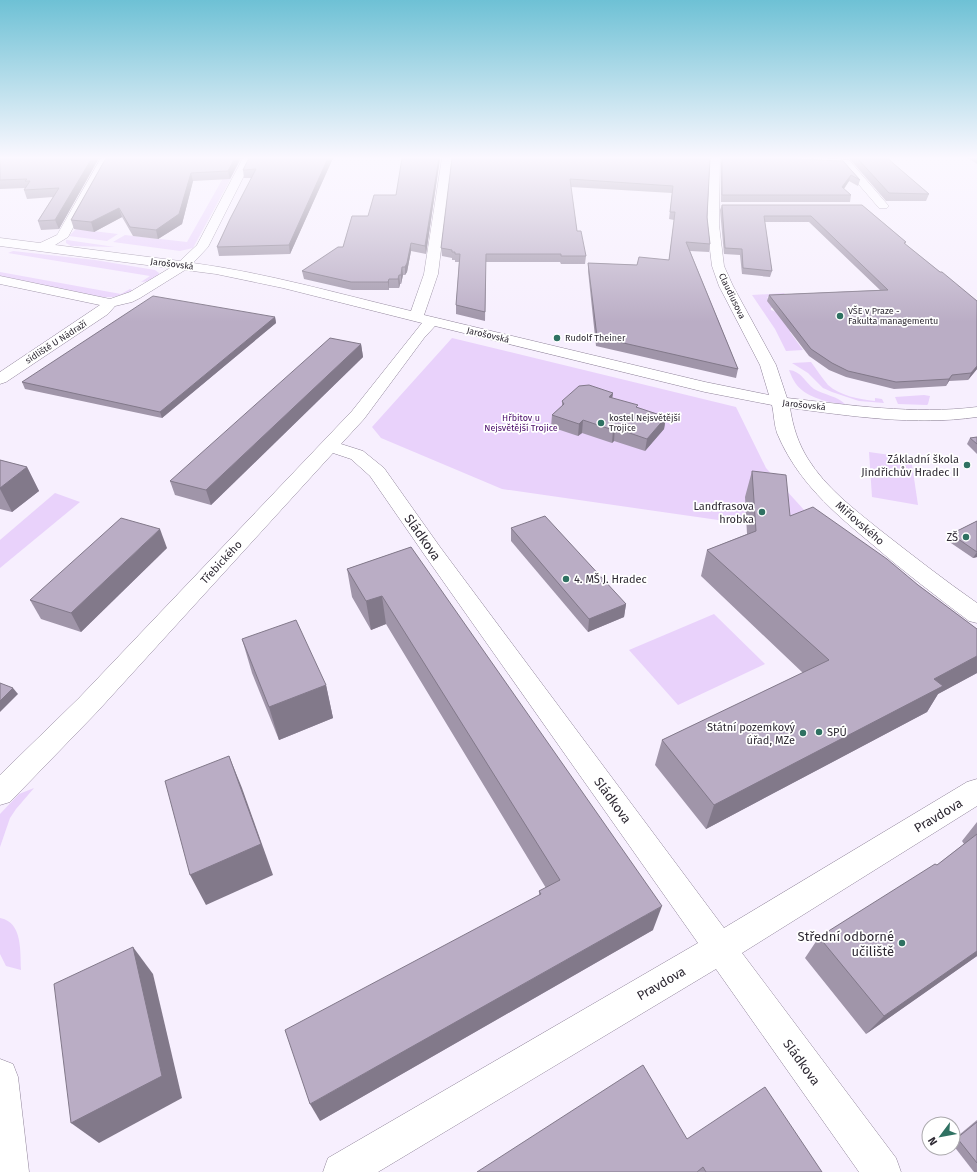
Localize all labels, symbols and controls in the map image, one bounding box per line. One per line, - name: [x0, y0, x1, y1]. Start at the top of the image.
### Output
- street label: Jarošovská: [150, 256, 194, 272]
- street label: Claudiusova: [717, 272, 747, 321]
- place label: VŠE v Praze - Fakulta managementu: [848, 305, 938, 326]
- marker: VŠE v Praze - Fakulta managementu: [835, 311, 845, 321]
- street label: sídliště U Nádraží: [23, 318, 89, 366]
- street label: Jarošovská: [466, 325, 510, 345]
- marker: Rudolf Theiner: [552, 333, 562, 343]
- place label: Rudolf Theiner: [565, 333, 626, 343]
- street label: Jarošovská: [782, 398, 826, 412]
- park label: Hřbitov u Nejsvětější Trojice: [484, 413, 558, 433]
- place label: kostel Nejsvětější Trojice: [609, 413, 681, 433]
- marker: kostel Nejsvětější Trojice: [596, 418, 606, 428]
- place label: Základní škola Jindřichův Hradec II: [861, 453, 959, 479]
- marker: Základní škola Jindřichův Hradec II: [962, 460, 972, 470]
- street label: Miřiovského: [833, 499, 887, 548]
- place label: Landfrasova hrobka: [693, 500, 754, 526]
- marker: Landfrasova hrobka: [757, 507, 767, 517]
- street label: Sládkova: [401, 511, 444, 563]
- place label: ZŠ: [946, 530, 958, 544]
- marker: ZŠ: [961, 532, 971, 542]
- street label: Třebického: [198, 538, 245, 587]
- place label: 4. MŠ J. Hradec: [574, 572, 647, 586]
- marker: 4. MŠ J. Hradec: [561, 574, 571, 584]
- place label: Státní pozemkový úřad, MZe: [707, 721, 796, 747]
- place label: SPÚ: [827, 725, 847, 739]
- marker: SPÚ: [814, 727, 824, 737]
- marker: Státní pozemkový úřad, MZe: [798, 728, 808, 738]
- street label: Sládkova: [591, 774, 634, 826]
- street label: Pravdova: [911, 795, 965, 836]
- place label: Střední odborné učiliště: [798, 929, 894, 959]
- marker: Střední odborné učiliště: [897, 938, 907, 948]
- street label: Pravdova: [634, 964, 688, 1003]
- street label: Sládkova: [780, 1036, 823, 1088]
- north arrow: [921, 1116, 961, 1156]
- text: N: [925, 1134, 940, 1148]

